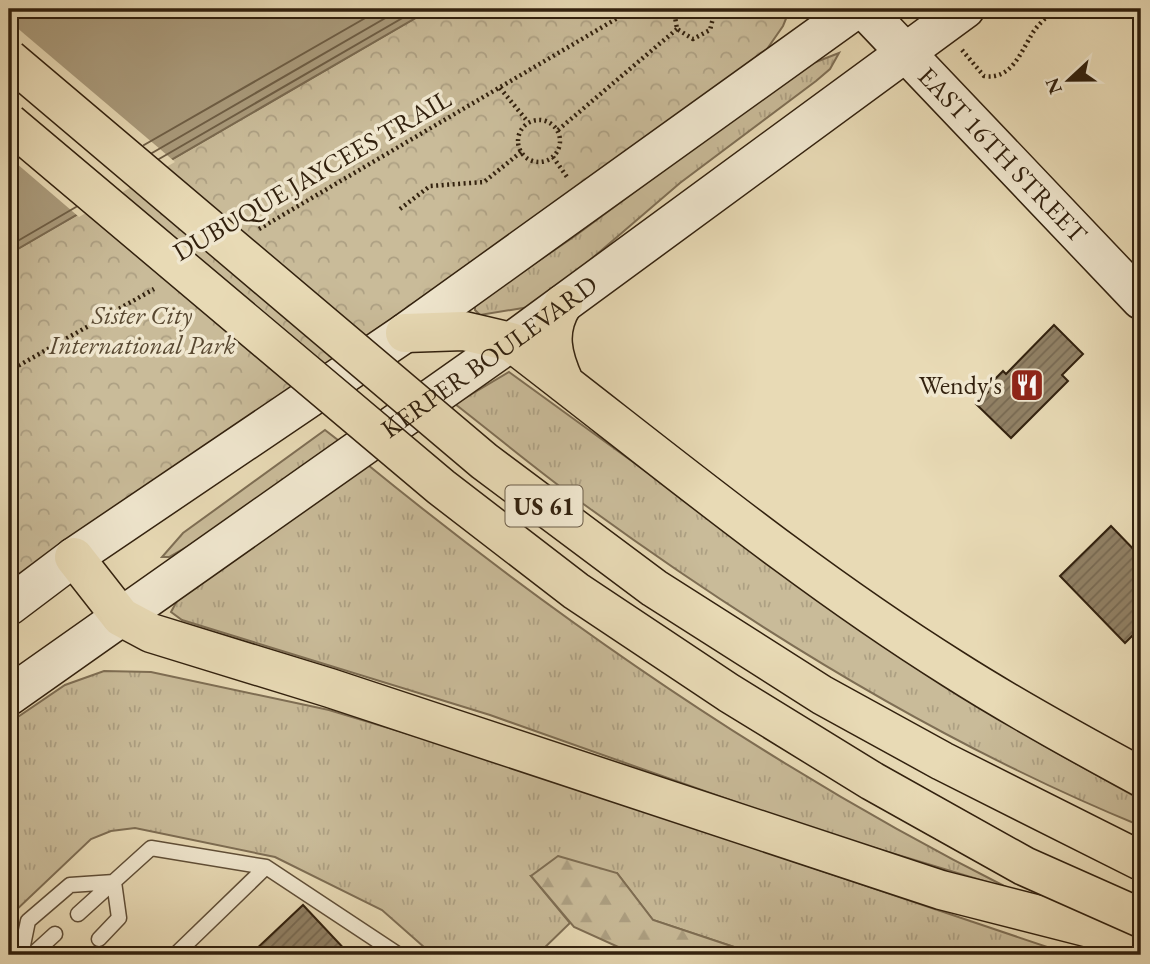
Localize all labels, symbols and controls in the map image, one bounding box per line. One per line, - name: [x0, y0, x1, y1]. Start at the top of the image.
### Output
- north arrow: [1034, 46, 1104, 116]
- street label: EAST 16TH STREET: [911, 59, 1095, 250]
- text: N: [1039, 74, 1068, 98]
- street label: DUBUQUE JAYCEES TRAIL: [167, 81, 457, 269]
- street label: KERPER BOULEVARD: [374, 267, 604, 445]
- park label: Sister City International Park: [48, 298, 235, 362]
- restaurant icon: Wendy's: [1008, 366, 1046, 404]
- place label: Wendy's: [919, 368, 1002, 402]
- road number: US 61: [505, 486, 582, 526]

